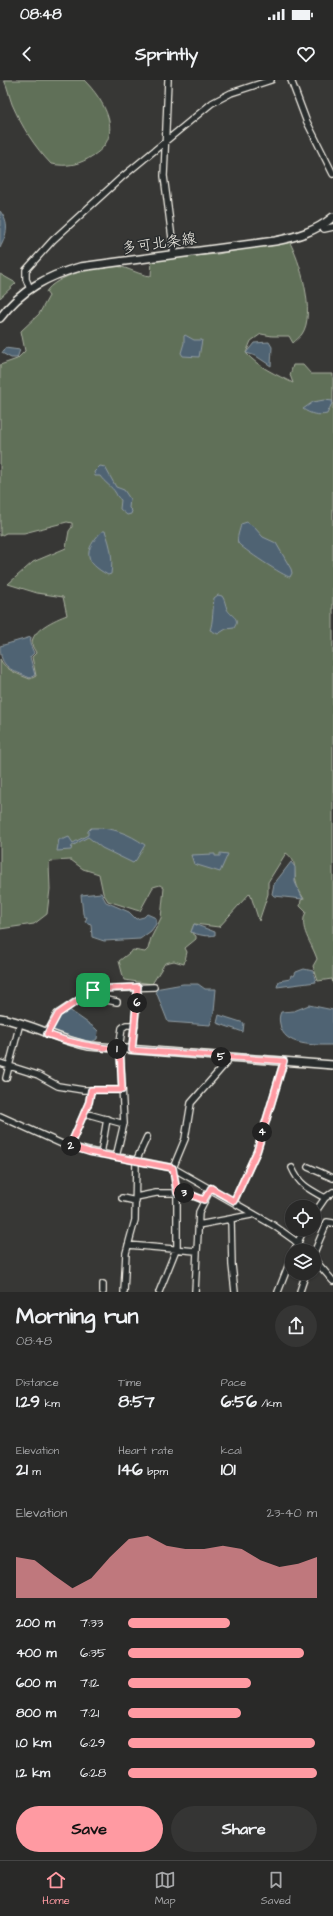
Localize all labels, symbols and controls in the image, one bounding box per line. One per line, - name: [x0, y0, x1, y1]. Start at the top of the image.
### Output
- text: 08:48: [20, 4, 62, 25]
- text: Sprintly: [135, 42, 198, 67]
- icon: back: [16, 43, 38, 65]
- icon: heart: [295, 43, 317, 65]
- street label: 多可北条線: [120, 228, 198, 259]
- pin: [76, 973, 110, 1007]
- icon: arrive: [82, 979, 104, 1001]
- pin: 6: [127, 993, 147, 1013]
- text: 6: [134, 995, 140, 1010]
- pin: 1: [107, 1039, 127, 1059]
- text: 1: [116, 1041, 118, 1056]
- pin: 5: [211, 1047, 231, 1067]
- text: 5: [217, 1049, 225, 1064]
- pin: 4: [252, 1122, 272, 1142]
- text: 4: [258, 1124, 266, 1139]
- pin: 2: [61, 1136, 81, 1156]
- text: 2: [68, 1138, 74, 1153]
- pin: 3: [174, 1183, 194, 1203]
- text: 3: [181, 1185, 187, 1200]
- map controls: [285, 1200, 321, 1280]
- button: locate: [285, 1200, 321, 1236]
- button: layers: [285, 1244, 321, 1280]
- text: Morning run: [16, 1301, 139, 1332]
- button: share: [275, 1305, 317, 1347]
- text: 08:48: [16, 1332, 52, 1350]
- text: Distance: [16, 1375, 59, 1390]
- text: Time: [118, 1375, 141, 1390]
- text: Pace: [221, 1375, 246, 1390]
- text: 1.29: [16, 1390, 40, 1414]
- text: 8:57: [118, 1390, 155, 1414]
- text: 6:56: [221, 1390, 257, 1414]
- text: km: [40, 1396, 60, 1411]
- text: /km: [257, 1396, 282, 1411]
- text: Elevation: [16, 1443, 59, 1458]
- text: Heart rate: [118, 1443, 174, 1458]
- text: kcal: [221, 1443, 242, 1458]
- text: 21: [16, 1458, 28, 1482]
- text: 146: [118, 1458, 143, 1482]
- text: 101: [221, 1458, 236, 1482]
- text: m: [28, 1464, 41, 1479]
- text: bpm: [143, 1464, 168, 1479]
- text: Elevation: [16, 1504, 67, 1522]
- text: 23–40 m: [267, 1504, 317, 1522]
- text: 200 m: [16, 1614, 55, 1632]
- text: 7:33: [80, 1614, 103, 1632]
- text: 400 m: [16, 1644, 57, 1662]
- text: 6:35: [80, 1644, 106, 1662]
- text: 600 m: [16, 1674, 56, 1692]
- text: 7:12: [80, 1674, 99, 1692]
- text: 800 m: [16, 1704, 56, 1722]
- text: 7:21: [80, 1704, 99, 1722]
- text: 1.0 km: [16, 1734, 51, 1752]
- text: 6:29: [80, 1734, 105, 1752]
- text: 1.2 km: [16, 1764, 50, 1782]
- text: 6:28: [80, 1764, 106, 1782]
- button: Save: [16, 1806, 163, 1852]
- button: Share: [171, 1806, 317, 1852]
- tab: Home: [42, 1869, 70, 1908]
- tab: Map: [154, 1869, 176, 1908]
- tab: Saved: [261, 1869, 291, 1908]

